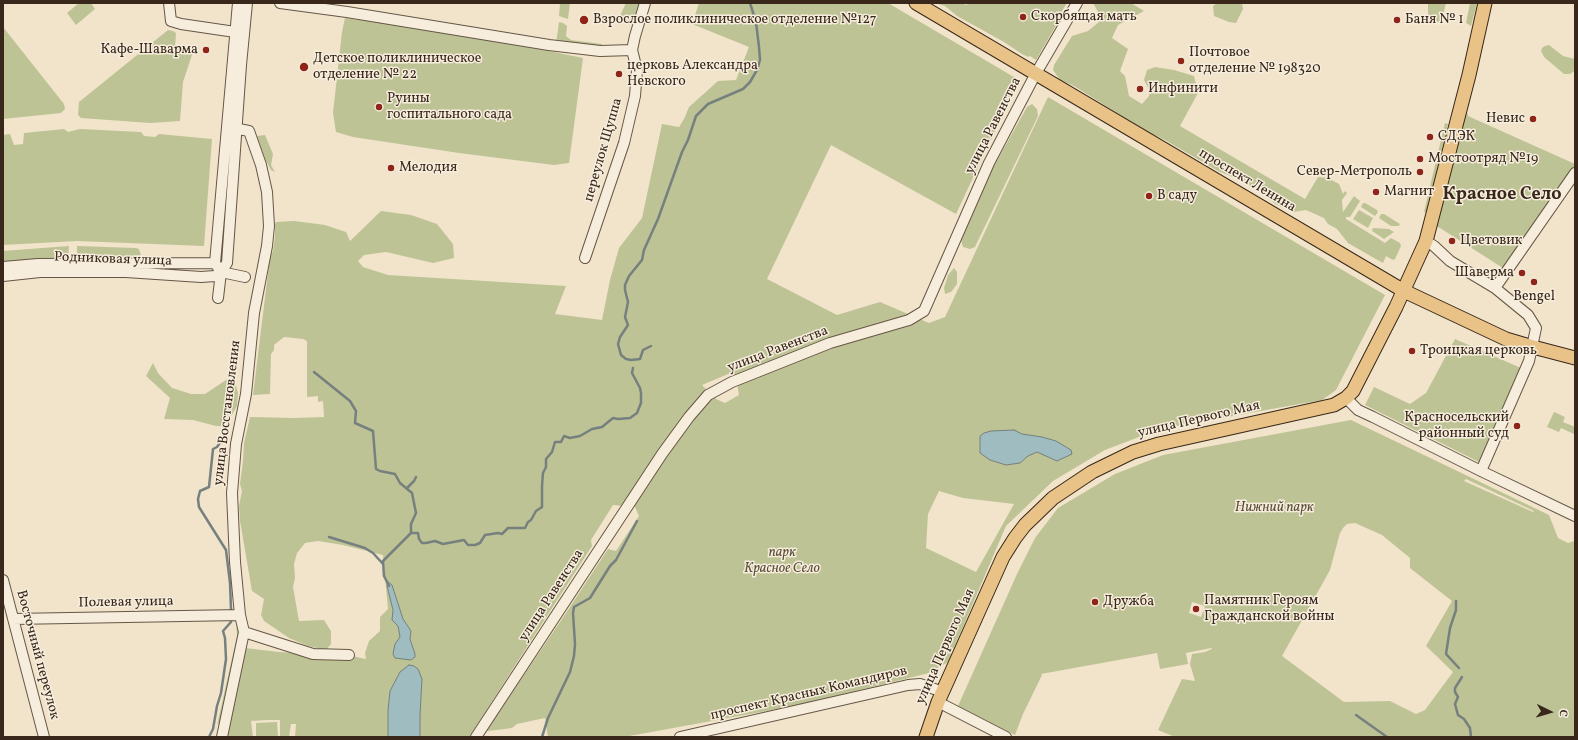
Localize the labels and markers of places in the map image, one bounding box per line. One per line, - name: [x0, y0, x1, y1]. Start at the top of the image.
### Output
- place label: Скорбящая мать: [1031, 9, 1137, 25]
- place label: Взрослое поликлиническое отделение №127: [593, 12, 876, 28]
- marker: Скорбящая мать: [1018, 12, 1028, 22]
- place label: Баня № 1: [1405, 12, 1464, 28]
- marker: Взрослое поликлиническое отделение №127: [578, 14, 590, 26]
- marker: Баня № 1: [1392, 15, 1402, 25]
- place label: Кафе-Шаварма: [101, 42, 198, 58]
- marker: Кафе-Шаварма: [201, 45, 211, 55]
- place label: Почтовое отделение № 198320: [1189, 45, 1321, 78]
- place label: Детское поликлиническое отделение № 22: [313, 51, 481, 84]
- marker: Почтовое отделение № 198320: [1176, 56, 1186, 66]
- place label: церковь Александра Невского: [627, 58, 758, 90]
- marker: Детское поликлиническое отделение № 22: [298, 61, 310, 73]
- marker: церковь Александра Невского: [614, 69, 624, 79]
- place label: Инфинити: [1148, 81, 1218, 97]
- marker: Инфинити: [1135, 84, 1145, 94]
- place label: Руины госпитального сада: [387, 91, 512, 124]
- marker: Руины госпитального сада: [374, 102, 384, 112]
- place label: Невис: [1486, 111, 1525, 127]
- marker: Невис: [1528, 114, 1538, 124]
- place label: СДЭК: [1438, 129, 1475, 145]
- marker: СДЭК: [1425, 132, 1435, 142]
- place label: Мостоотряд №19: [1428, 151, 1538, 167]
- marker: Мостоотряд №19: [1415, 154, 1425, 164]
- place label: Мелодия: [399, 160, 457, 176]
- marker: Мелодия: [386, 163, 396, 173]
- place label: Север-Метрополь: [1297, 164, 1412, 180]
- marker: Север-Метрополь: [1415, 167, 1425, 177]
- place label: Магнит: [1384, 184, 1434, 200]
- marker: Магнит: [1371, 187, 1381, 197]
- place label: В саду: [1157, 188, 1197, 204]
- marker: В саду: [1144, 191, 1154, 201]
- place label: Цветовик: [1460, 233, 1522, 249]
- marker: Цветовик: [1447, 236, 1457, 246]
- place label: Шаверма: [1455, 265, 1514, 281]
- marker: Шаверма: [1517, 268, 1527, 278]
- marker: Bengel: [1529, 277, 1539, 287]
- place label: Bengel: [1513, 289, 1555, 305]
- place label: Троицкая церковь: [1420, 343, 1537, 359]
- marker: Троицкая церковь: [1407, 346, 1417, 356]
- place label: Красносельский районный суд: [1404, 410, 1509, 442]
- marker: Красносельский районный суд: [1512, 421, 1522, 431]
- place label: Памятник Героям Гражданской войны: [1204, 593, 1334, 626]
- place label: Дружба: [1103, 594, 1154, 610]
- marker: Дружба: [1090, 597, 1100, 607]
- marker: Памятник Героям Гражданской войны: [1191, 604, 1201, 614]

